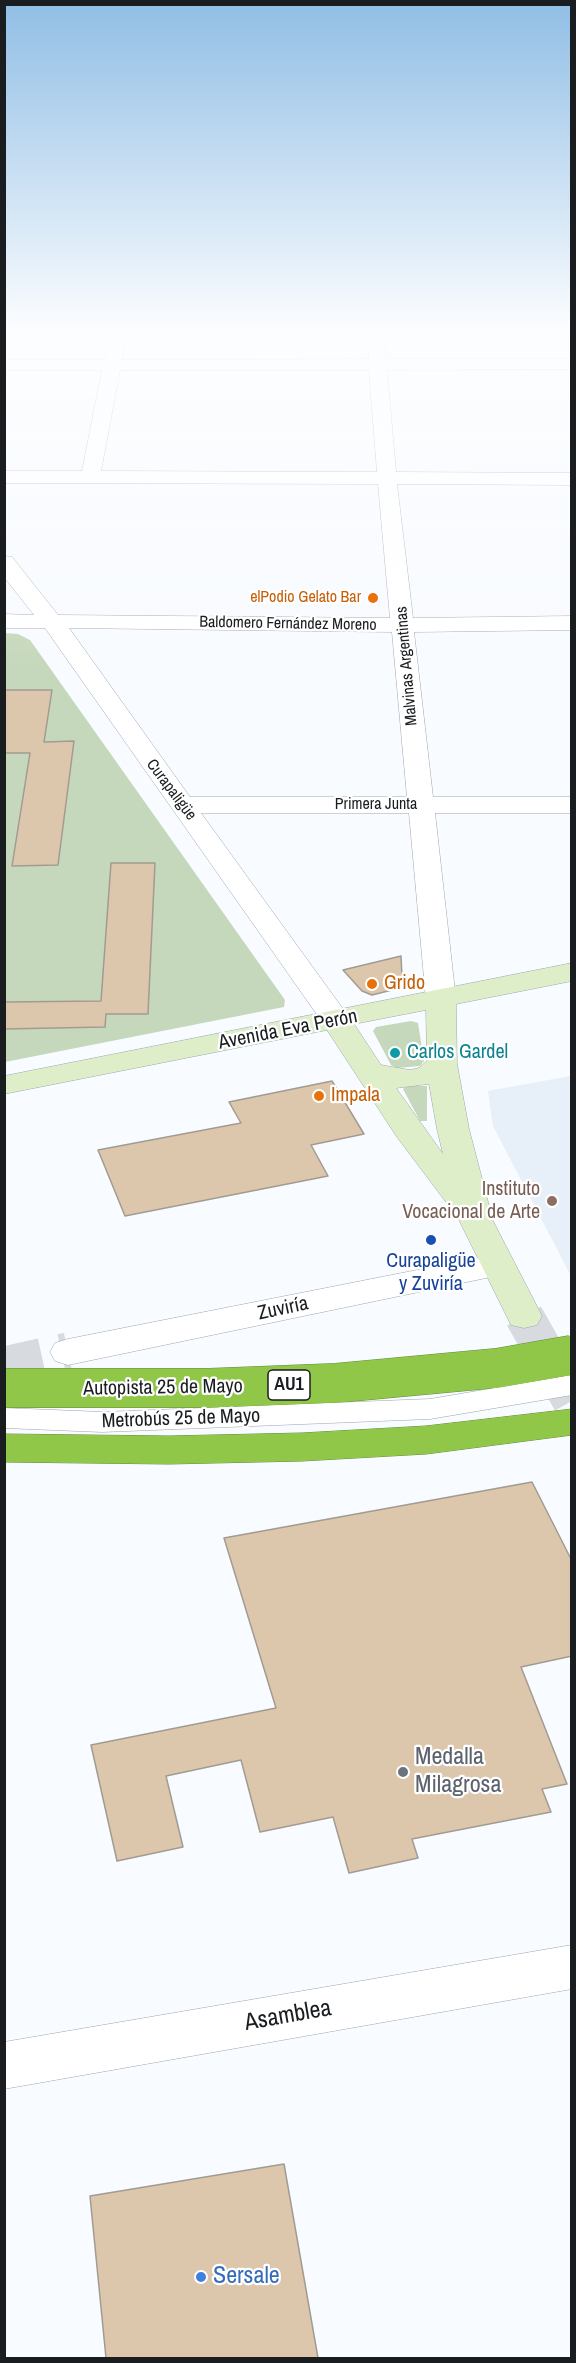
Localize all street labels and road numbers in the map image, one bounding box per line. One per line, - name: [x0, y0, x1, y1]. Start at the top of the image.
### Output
- street label: Malvinas Argentinas: [392, 606, 422, 726]
- street label: Baldomero Fernández Moreno: [199, 613, 377, 635]
- street label: Curapaligüe: [142, 756, 200, 824]
- street label: Primera Junta: [335, 795, 417, 815]
- street label: Avenida Eva Perón: [216, 1005, 360, 1055]
- street label: Zuviría: [256, 1292, 310, 1326]
- road number: AU1: [268, 1370, 310, 1400]
- street label: Autopista 25 de Mayo: [83, 1375, 243, 1401]
- street label: Metrobús 25 de Mayo: [101, 1404, 261, 1434]
- street label: Asamblea: [242, 1994, 334, 2038]

